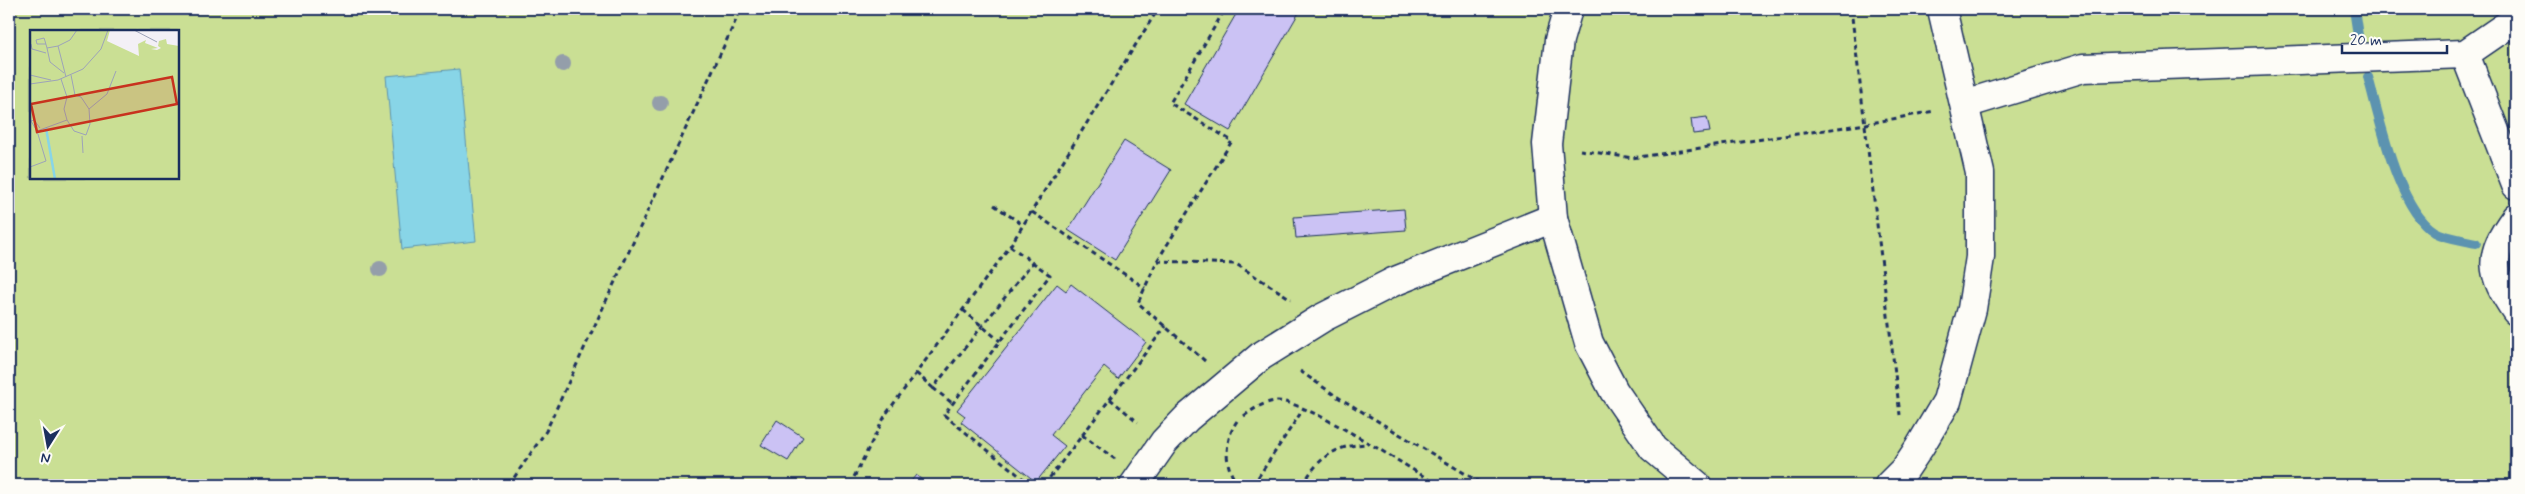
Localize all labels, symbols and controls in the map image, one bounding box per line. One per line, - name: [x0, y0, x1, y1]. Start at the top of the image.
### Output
- scale bar: [2342, 22, 2448, 54]
- inset map: [30, 30, 179, 179]
- text: 20 m: [2350, 31, 2382, 51]
- north arrow: [22, 422, 72, 472]
- text: N: [39, 448, 52, 468]

